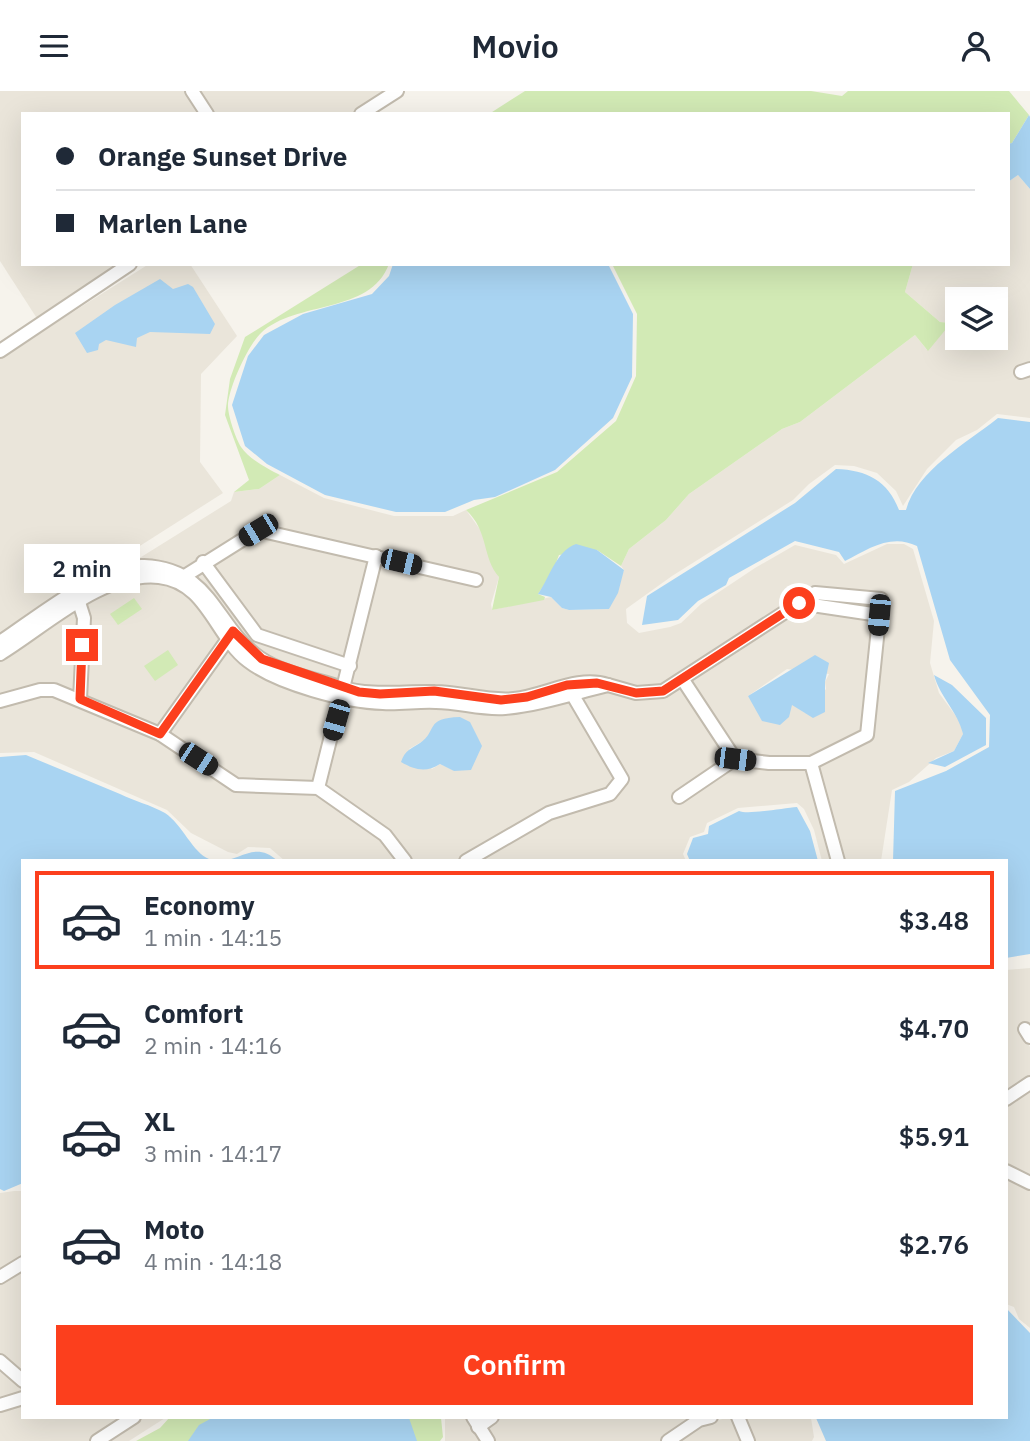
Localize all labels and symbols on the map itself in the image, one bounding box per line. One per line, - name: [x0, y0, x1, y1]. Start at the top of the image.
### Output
- car: [235, 510, 282, 550]
- callout: 2 min: [24, 543, 140, 593]
- car: [379, 547, 424, 577]
- route start: [783, 587, 815, 619]
- car: [867, 593, 892, 637]
- route end: [66, 629, 98, 661]
- car: [321, 697, 352, 743]
- car: [175, 739, 222, 779]
- car: [713, 746, 758, 772]

